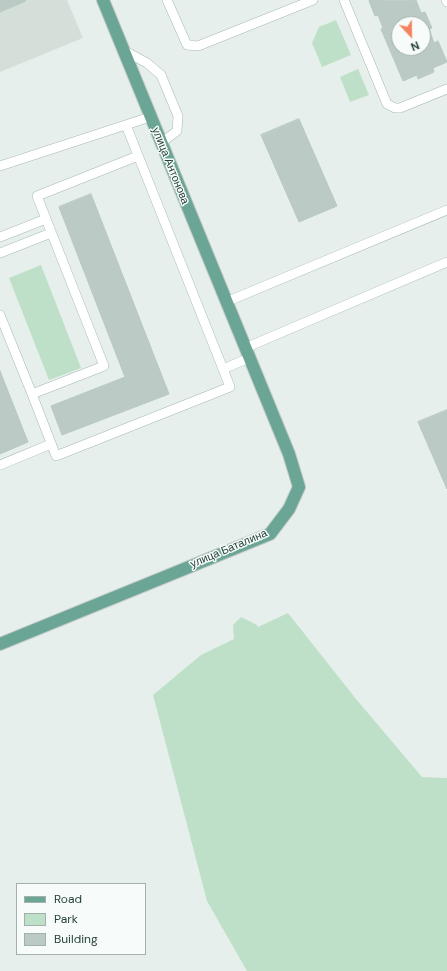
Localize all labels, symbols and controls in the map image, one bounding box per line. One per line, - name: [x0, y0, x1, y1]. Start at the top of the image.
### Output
- north arrow: [391, 16, 431, 56]
- text: N: [409, 38, 421, 54]
- street label: улица Антонова: [149, 126, 191, 206]
- street label: улица Баталина: [189, 527, 269, 571]
- legend: [16, 883, 146, 955]
- text: Road: [54, 891, 82, 907]
- text: Park: [54, 911, 78, 927]
- text: Building: [54, 931, 98, 947]

